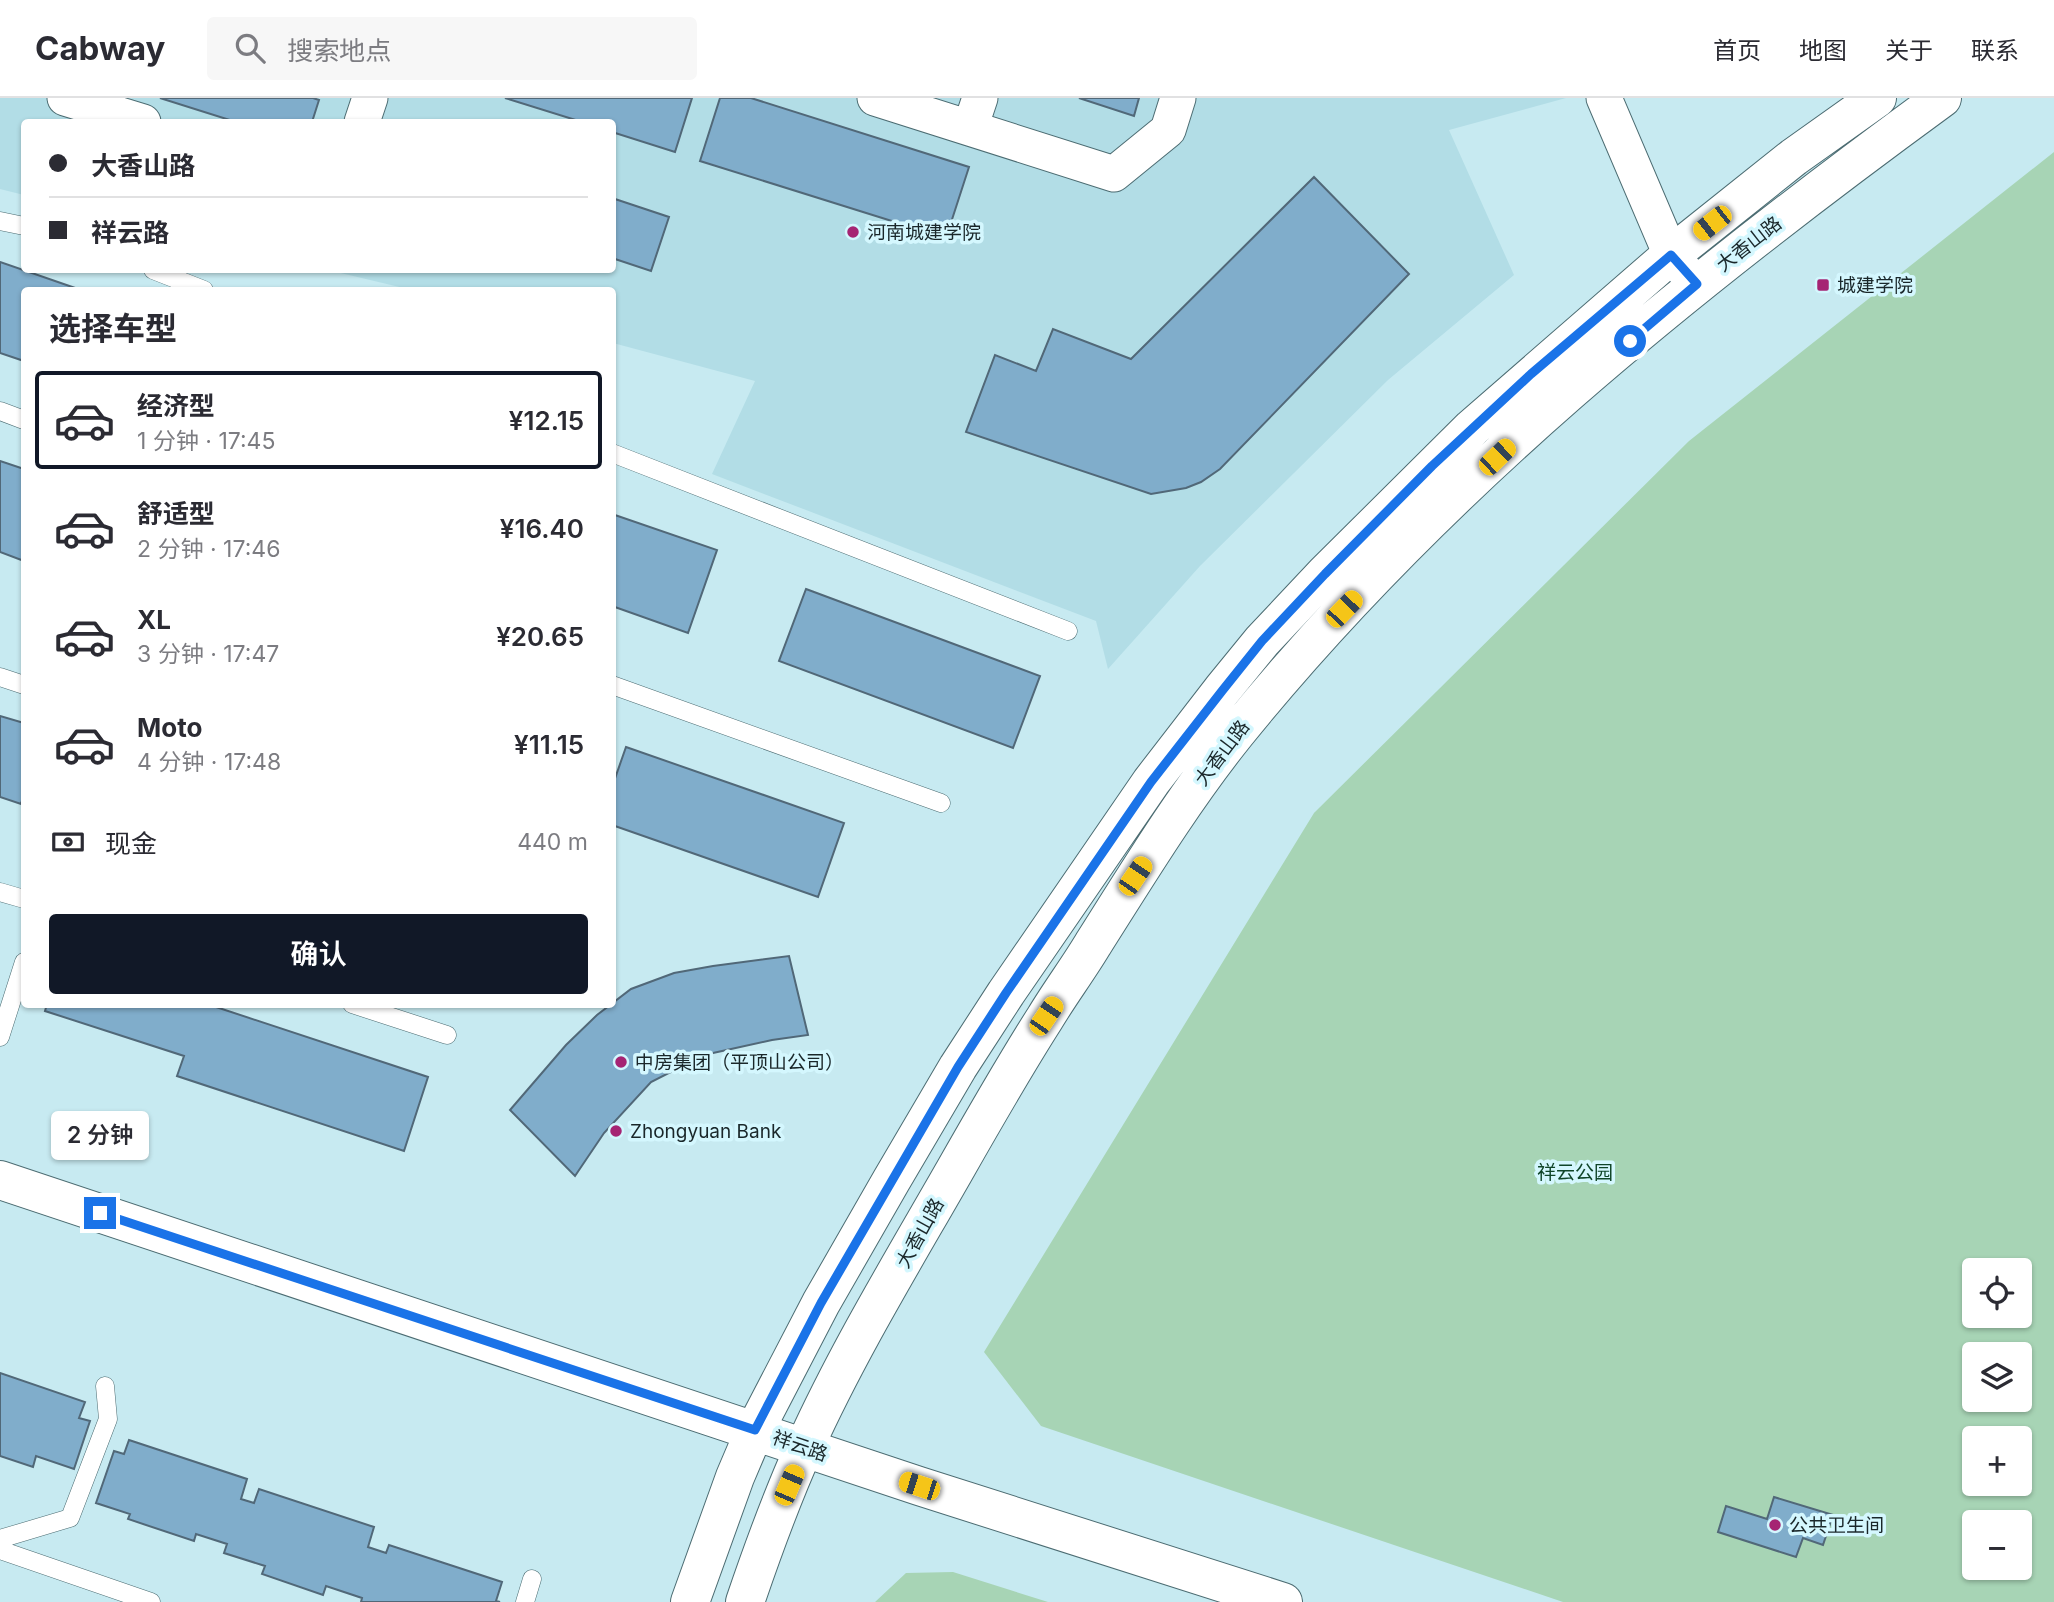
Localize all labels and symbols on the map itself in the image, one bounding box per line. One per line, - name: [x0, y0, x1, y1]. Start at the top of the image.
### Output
- car: [1689, 202, 1736, 244]
- street label: 大香山路: [1712, 212, 1786, 276]
- place label: 河南城建学院: [867, 221, 981, 244]
- marker: 河南城建学院: [845, 224, 861, 240]
- place label: 城建学院: [1837, 274, 1913, 297]
- marker: 城建学院: [1815, 277, 1831, 293]
- route start: [1614, 325, 1646, 357]
- car: [1475, 435, 1520, 479]
- car: [1322, 587, 1367, 631]
- street label: 大香山路: [1190, 716, 1254, 790]
- car: [1115, 853, 1156, 899]
- car: [1026, 993, 1067, 1039]
- place label: 中房集团（平顶山公司）: [635, 1051, 844, 1074]
- marker: 中房集团（平顶山公司）: [613, 1054, 629, 1070]
- callout: 2 分钟: [51, 1112, 149, 1160]
- place label: Zhongyuan Bank: [630, 1120, 782, 1143]
- marker: Zhongyuan Bank: [608, 1123, 624, 1139]
- park label: 祥云公园: [1537, 1161, 1613, 1184]
- street label: 大香山路: [892, 1194, 948, 1272]
- route end: [84, 1197, 116, 1229]
- street label: 祥云路: [769, 1426, 831, 1466]
- car: [772, 1462, 807, 1508]
- car: [896, 1470, 943, 1502]
- place label: 公共卫生间: [1789, 1514, 1884, 1537]
- marker: 公共卫生间: [1767, 1517, 1783, 1533]

